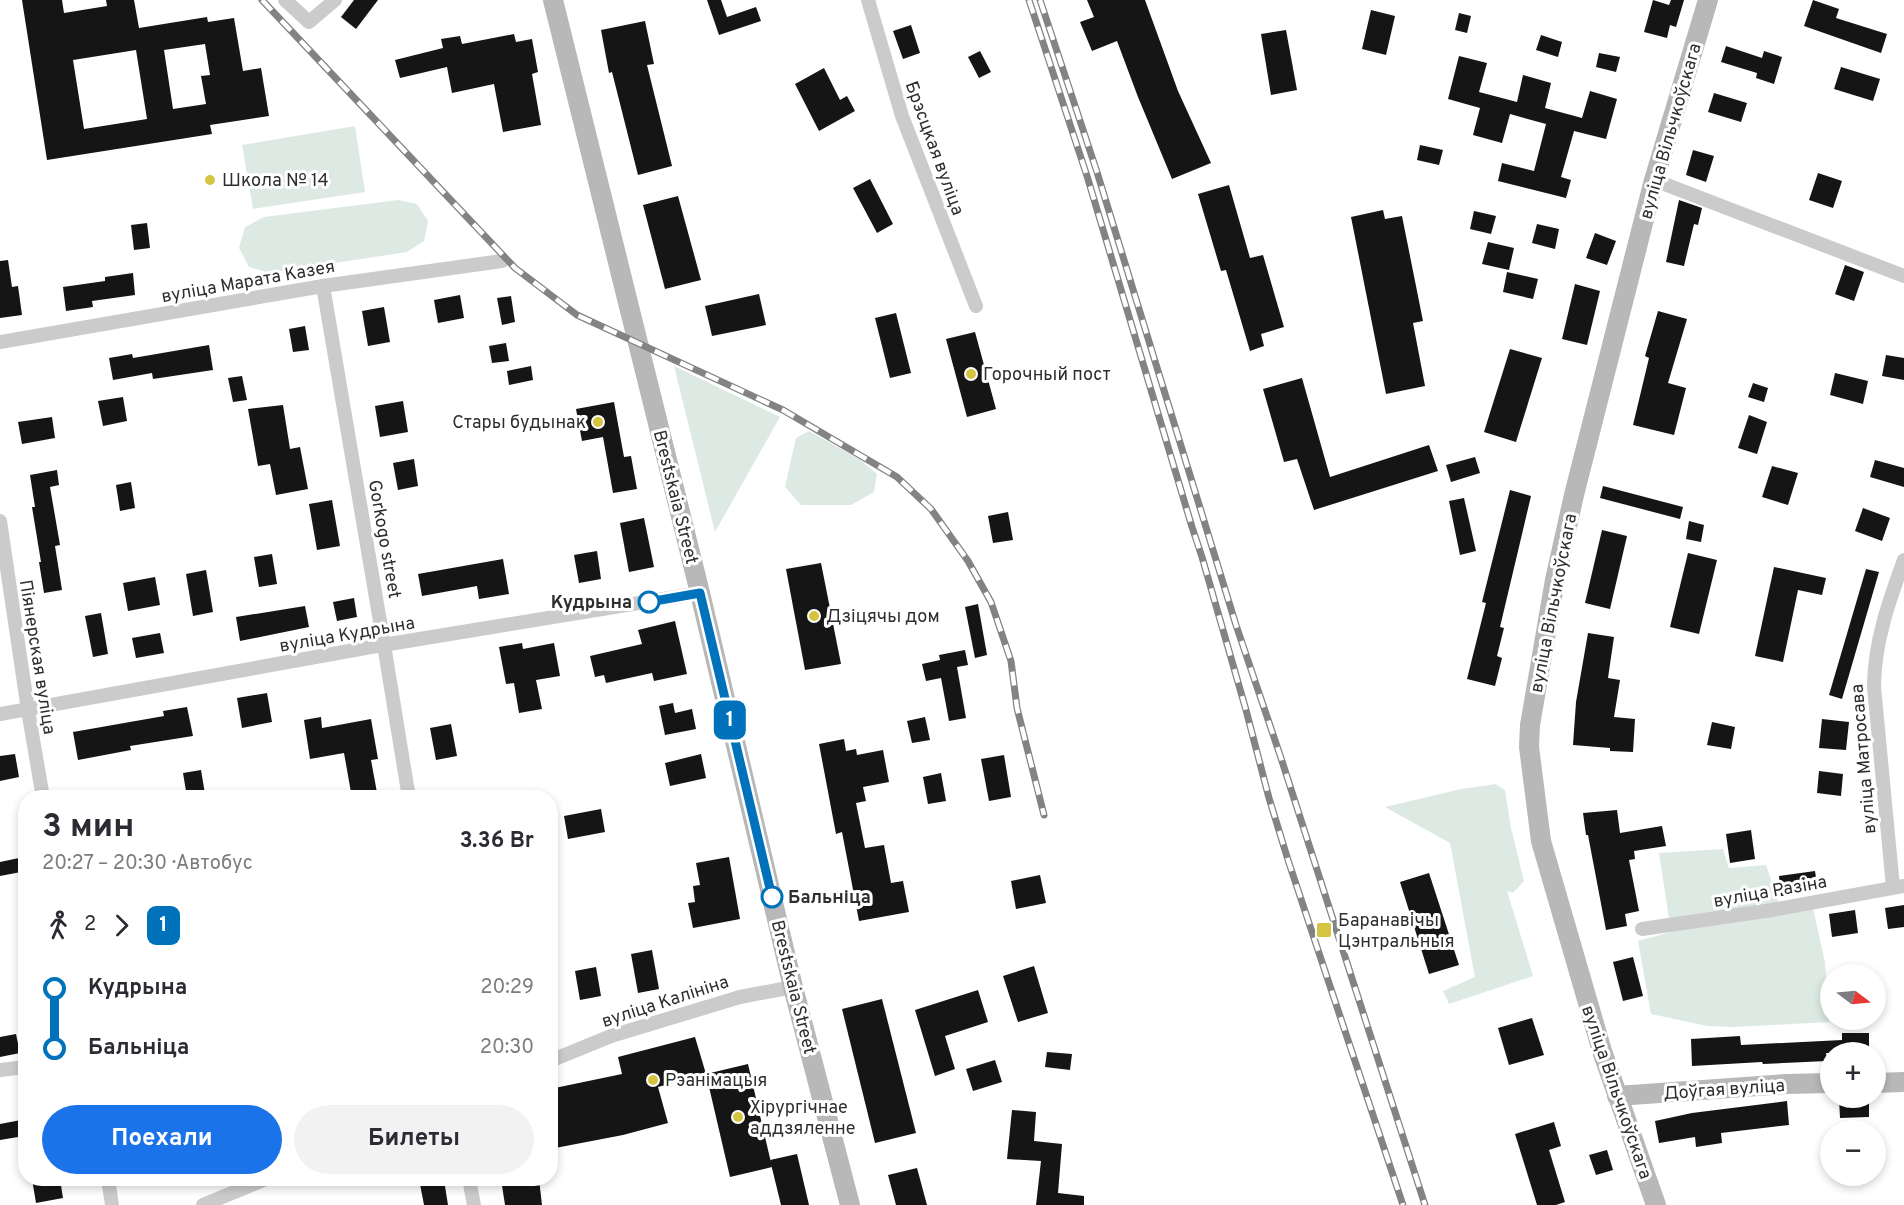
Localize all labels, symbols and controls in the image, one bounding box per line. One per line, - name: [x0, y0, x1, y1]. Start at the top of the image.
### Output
- street label: вуліца Вільчкоўскага: [1635, 41, 1708, 222]
- street label: Брэсцкая вуліца: [899, 78, 969, 219]
- place label: Школа № 14: [222, 170, 329, 193]
- marker: Школа № 14: [203, 173, 217, 187]
- street label: вуліца Марата Казея: [160, 256, 337, 309]
- place label: Горочный пост: [983, 364, 1111, 387]
- marker: Горочный пост: [964, 367, 978, 381]
- place label: Стары будынак: [452, 412, 586, 435]
- marker: Стары будынак: [591, 415, 605, 429]
- street label: Brestskaia Street: [647, 428, 702, 567]
- street label: Gorkogo street: [362, 478, 405, 600]
- street label: вуліца Вільчкоўскага: [1526, 512, 1583, 695]
- street label: Піянерская вуліца: [13, 578, 60, 736]
- marker: Кудрына: [638, 591, 660, 613]
- place label: Кудрына: [551, 592, 632, 615]
- place label: Дзіцячы дом: [826, 606, 940, 629]
- marker: Дзіцячы дом: [807, 609, 821, 623]
- street label: вуліца Кудрына: [278, 612, 417, 659]
- street label: вуліца Матросава: [1846, 683, 1883, 835]
- line badge: 1: [710, 700, 750, 740]
- text: 1: [726, 707, 734, 734]
- text: 3 мин: [42, 807, 134, 849]
- text: 3.36 Br: [459, 828, 534, 855]
- text: 20:27 – 20:30 · Автобус: [42, 851, 253, 877]
- street label: вуліца Разіна: [1712, 871, 1829, 914]
- marker: Бальніца: [761, 886, 783, 908]
- place label: Бальніца: [788, 887, 871, 910]
- icon: walk: [42, 909, 75, 942]
- icon: forward: [105, 909, 138, 942]
- place label: Баранавічы Цэнтральныя: [1338, 910, 1454, 954]
- text: 2: [84, 912, 96, 938]
- text: 1: [159, 912, 168, 939]
- street label: Brestskaia Street: [765, 918, 820, 1057]
- marker: Баранавічы Цэнтральныя: [1315, 921, 1333, 939]
- north arrow: [1820, 964, 1886, 1030]
- map controls: [1820, 964, 1886, 1186]
- street label: вуліца Калініна: [599, 971, 732, 1034]
- text: Кудрына: [88, 975, 187, 1002]
- text: 20:29: [480, 975, 534, 1001]
- street label: вуліца Вільчкоўскага: [1575, 1003, 1656, 1182]
- text: Бальніца: [88, 1035, 189, 1062]
- text: 20:30: [480, 1035, 534, 1061]
- button: +: [1820, 1042, 1886, 1108]
- place label: Рэанімацыя: [665, 1070, 767, 1093]
- marker: Рэанімацыя: [646, 1073, 660, 1087]
- street label: Доўгая вуліца: [1663, 1075, 1786, 1106]
- place label: Хірургічнае аддзяленне: [750, 1097, 855, 1141]
- button: Поехали: [42, 1105, 282, 1174]
- button: Билеты: [294, 1105, 534, 1174]
- marker: Хірургічнае аддзяленне: [731, 1110, 745, 1124]
- button: −: [1820, 1120, 1886, 1186]

